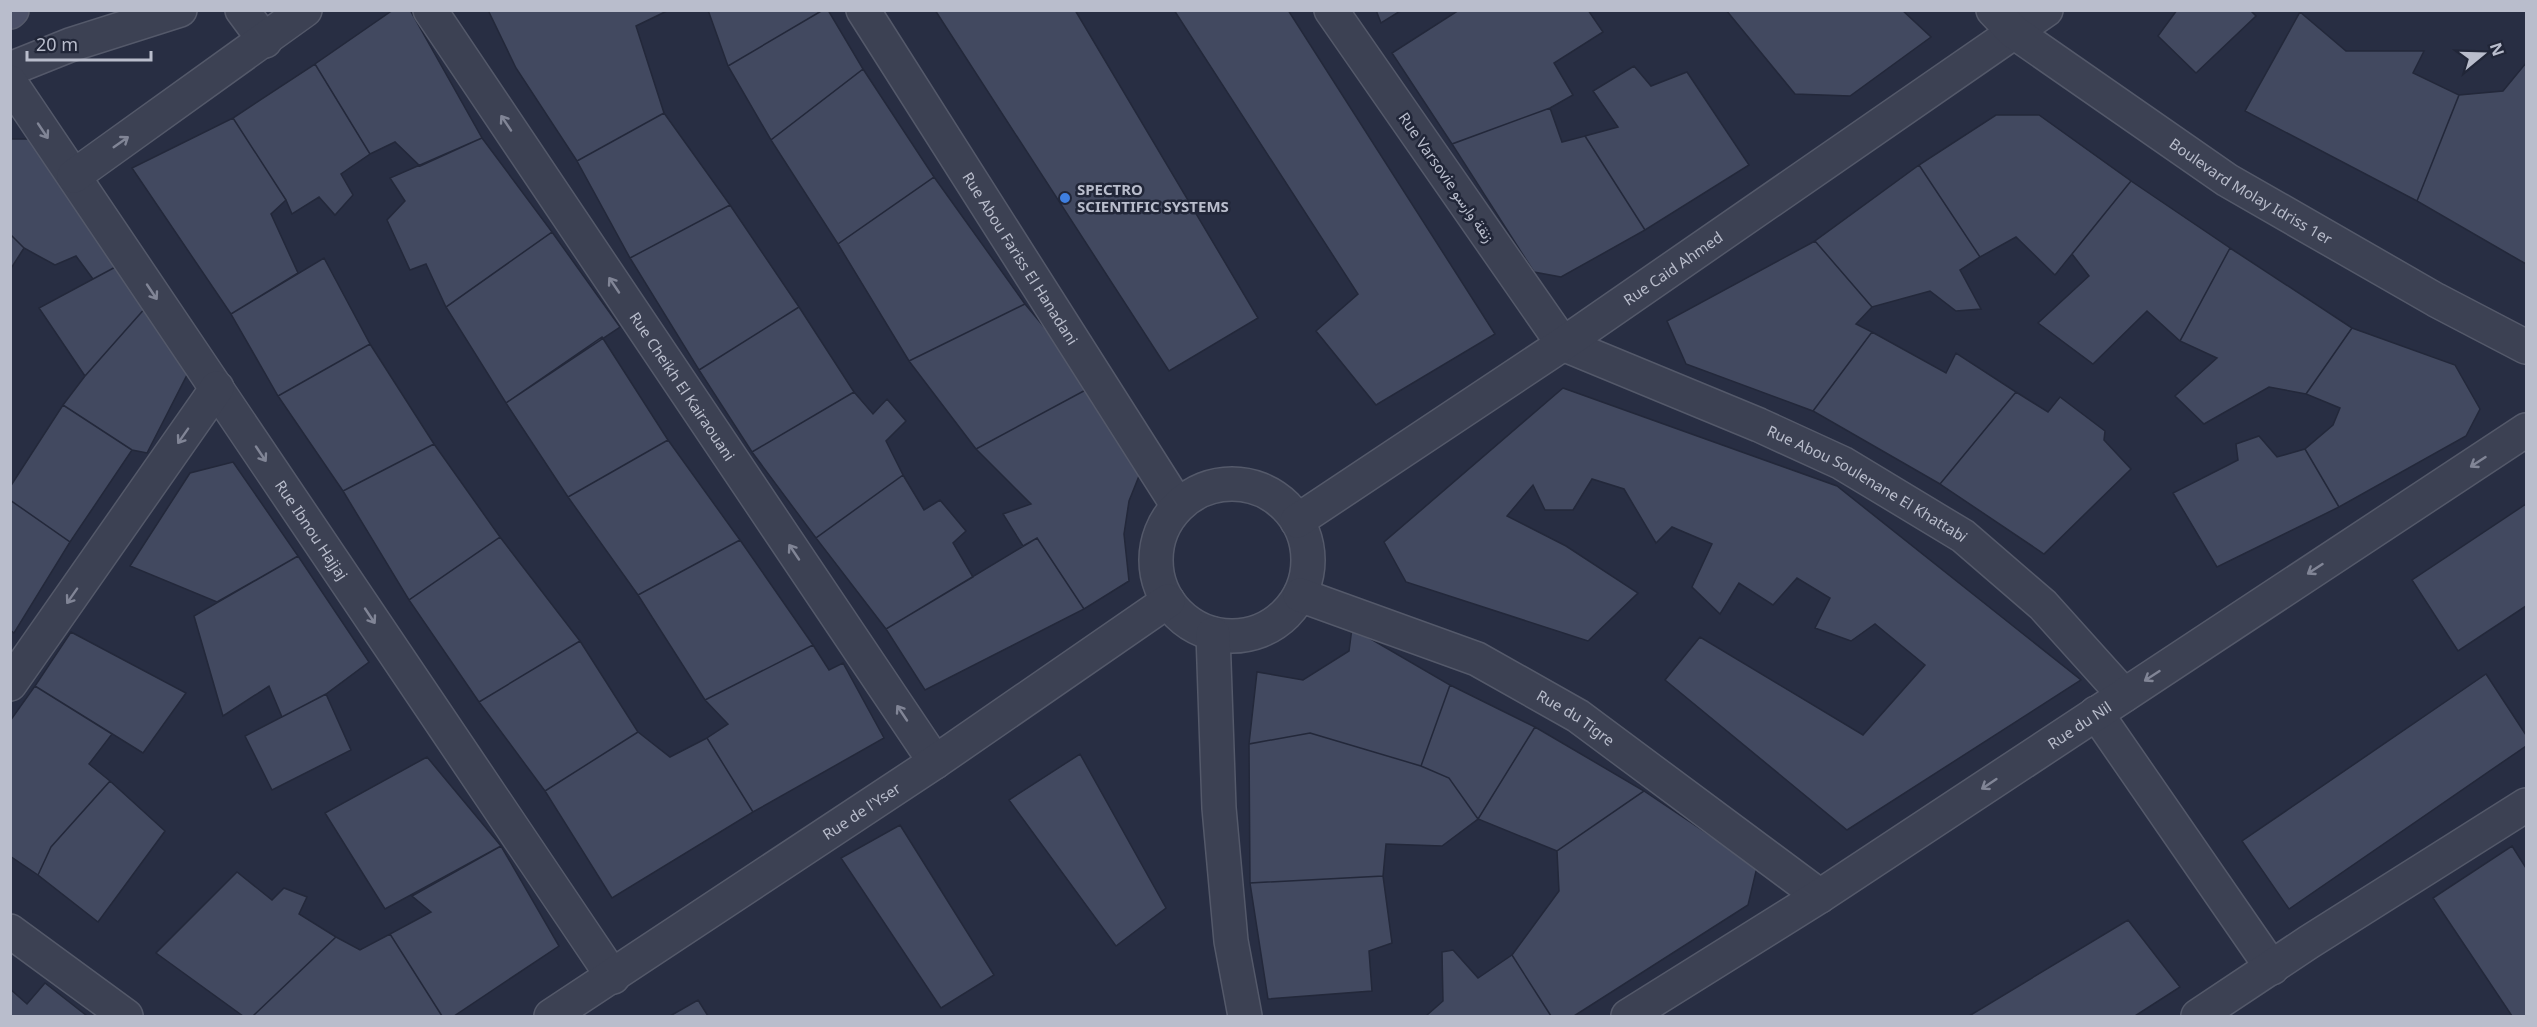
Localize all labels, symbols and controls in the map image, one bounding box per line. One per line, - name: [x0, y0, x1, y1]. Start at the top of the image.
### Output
- scale bar: [27, 24, 152, 62]
- north arrow: [2453, 24, 2513, 84]
- text: 20 m: [36, 32, 78, 56]
- text: N: [2485, 39, 2510, 59]
- street label: Rue Varsovie زنقة وارسو: [1395, 108, 1499, 246]
- one-way arrow: [500, 116, 512, 132]
- one-way arrow: [37, 122, 49, 138]
- street label: Boulevard Molay Idriss 1er: [2166, 133, 2336, 248]
- one-way arrow: [113, 136, 129, 148]
- street label: Rue Abou Fariss El Hanadani: [958, 168, 1083, 348]
- place label: SPECTRO SCIENTIFIC SYSTEMS: [1077, 179, 1229, 216]
- marker: SPECTRO SCIENTIFIC SYSTEMS: [1058, 191, 1072, 205]
- street label: Rue Caid Ahmed: [1619, 227, 1726, 309]
- one-way arrow: [608, 277, 620, 294]
- one-way arrow: [146, 284, 158, 300]
- street label: Rue Cheikh El Kairaouani: [625, 308, 740, 464]
- street label: Rue Abou Soulenane El Khattabi: [1764, 420, 1972, 546]
- one-way arrow: [177, 427, 189, 443]
- one-way arrow: [255, 445, 267, 462]
- one-way arrow: [2470, 456, 2486, 468]
- street label: Rue Ibnou Hajjaj: [271, 476, 353, 584]
- one-way arrow: [787, 543, 800, 560]
- one-way arrow: [2307, 563, 2323, 575]
- one-way arrow: [66, 587, 78, 603]
- one-way arrow: [364, 607, 376, 623]
- one-way arrow: [2144, 670, 2161, 682]
- street label: Rue du Tigre: [1533, 685, 1619, 750]
- street label: Rue du Nil: [2043, 697, 2115, 753]
- one-way arrow: [896, 706, 908, 722]
- street label: Rue de l'Yser: [818, 778, 904, 844]
- one-way arrow: [1981, 778, 1998, 790]

